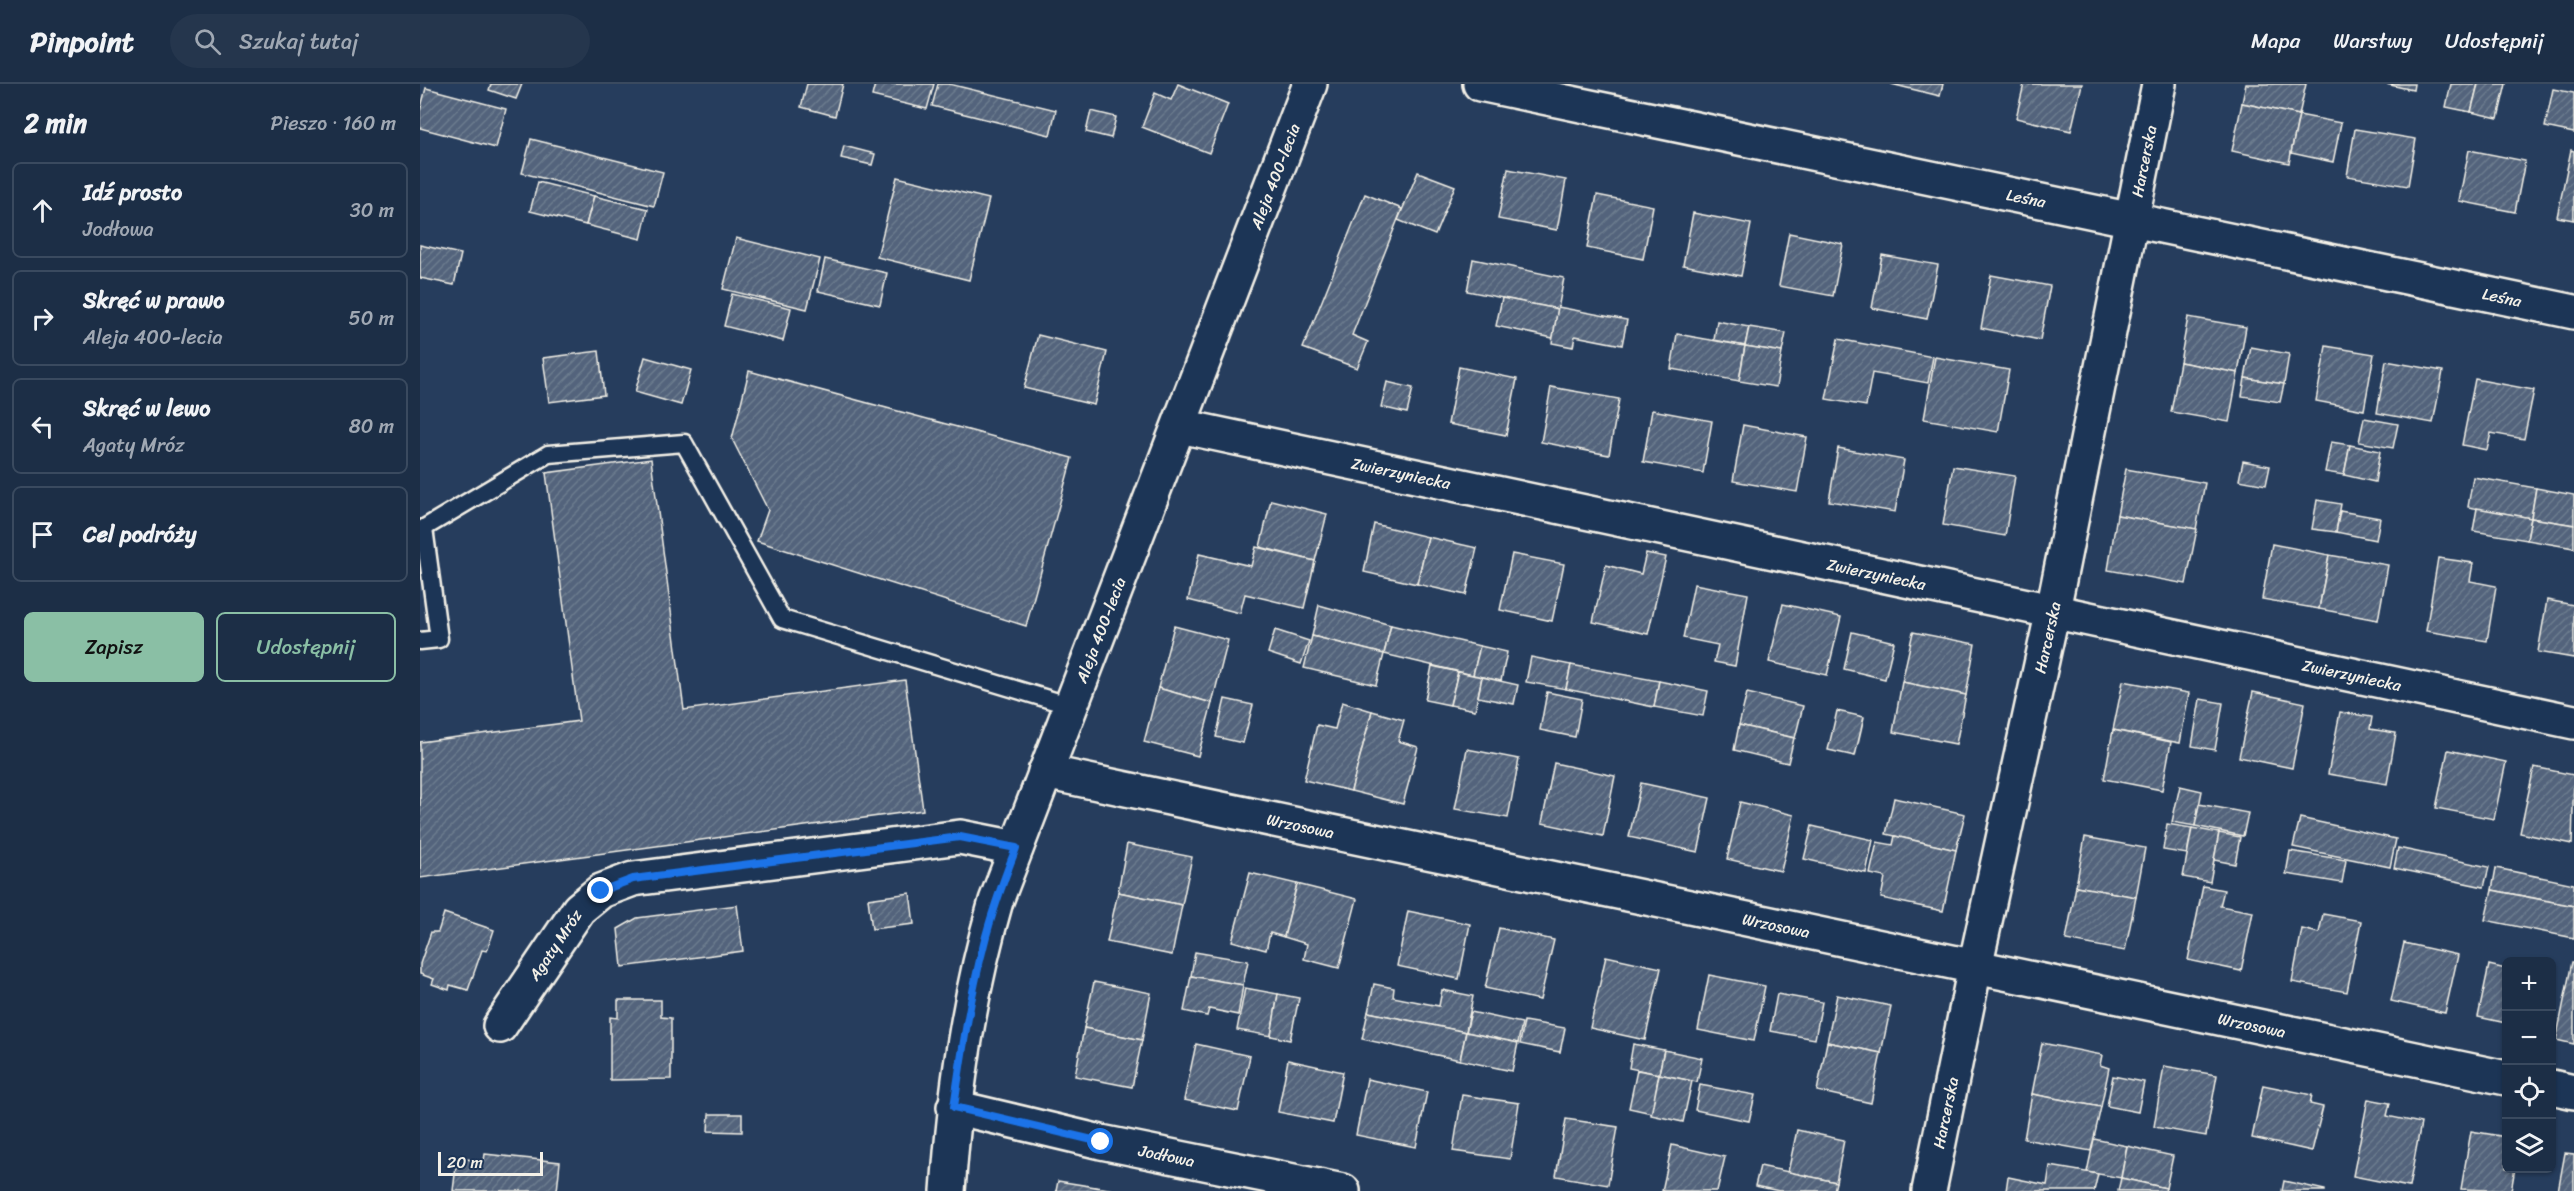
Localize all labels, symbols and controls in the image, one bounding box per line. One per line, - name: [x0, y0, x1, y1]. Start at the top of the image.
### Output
- search box: [170, 14, 590, 68]
- text: Pinpoint: [30, 17, 134, 66]
- text: Szukaj tutaj: [239, 22, 358, 61]
- text: Mapa: [2251, 22, 2300, 60]
- text: Warstwy: [2333, 22, 2412, 60]
- text: Udostępnij: [2445, 22, 2544, 60]
- icon: search: [191, 25, 224, 58]
- text: 2 min: [24, 100, 87, 146]
- text: Pieszo · 160 m: [271, 106, 396, 141]
- street label: Aleja 400-lecia: [1241, 119, 1308, 234]
- street label: Harcerska: [2122, 123, 2165, 200]
- text: Idź prosto: [83, 173, 182, 212]
- street label: Leśna: [2004, 180, 2050, 216]
- text: 30 m: [350, 193, 394, 228]
- icon: ahead: [26, 194, 59, 227]
- text: Jodłowa: [83, 212, 154, 247]
- street label: Leśna: [2480, 279, 2525, 315]
- text: Skręć w prawo: [83, 281, 225, 320]
- text: 50 m: [349, 301, 394, 336]
- icon: right: [26, 302, 59, 335]
- text: Aleja 400-lecia: [83, 320, 222, 355]
- text: Skręć w lewo: [83, 389, 210, 428]
- text: 80 m: [349, 409, 394, 444]
- icon: left: [26, 410, 59, 443]
- text: Agaty Mróz: [83, 428, 185, 463]
- street label: Zwierzyniecka: [1349, 448, 1454, 498]
- text: Cel podróży: [83, 515, 196, 554]
- icon: arrive: [26, 518, 59, 551]
- street label: Zwierzyniecka: [1824, 549, 1930, 599]
- street label: Aleja 400-lecia: [1066, 573, 1134, 688]
- street label: Harcerska: [2025, 599, 2069, 676]
- button: Zapisz: [24, 612, 204, 682]
- button: Udostępnij: [216, 612, 396, 682]
- street label: Zwierzyniecka: [2300, 650, 2405, 700]
- street label: Wrzosowa: [1264, 804, 1337, 847]
- route end: [587, 877, 613, 903]
- street label: Agaty Mróz: [519, 903, 590, 987]
- street label: Wrzosowa: [1740, 904, 1813, 946]
- map controls: [2502, 957, 2556, 1173]
- button: +: [2502, 957, 2556, 1011]
- street label: Wrzosowa: [2215, 1004, 2288, 1046]
- button: −: [2502, 1011, 2556, 1065]
- button: locate: [2502, 1065, 2556, 1119]
- street label: Harcerska: [1924, 1074, 1967, 1151]
- button: layers: [2502, 1119, 2556, 1173]
- route start: [1087, 1128, 1113, 1154]
- street label: Jodłowa: [1135, 1135, 1197, 1175]
- text: 20 m: [447, 1148, 483, 1177]
- scale bar: [438, 1149, 543, 1176]

